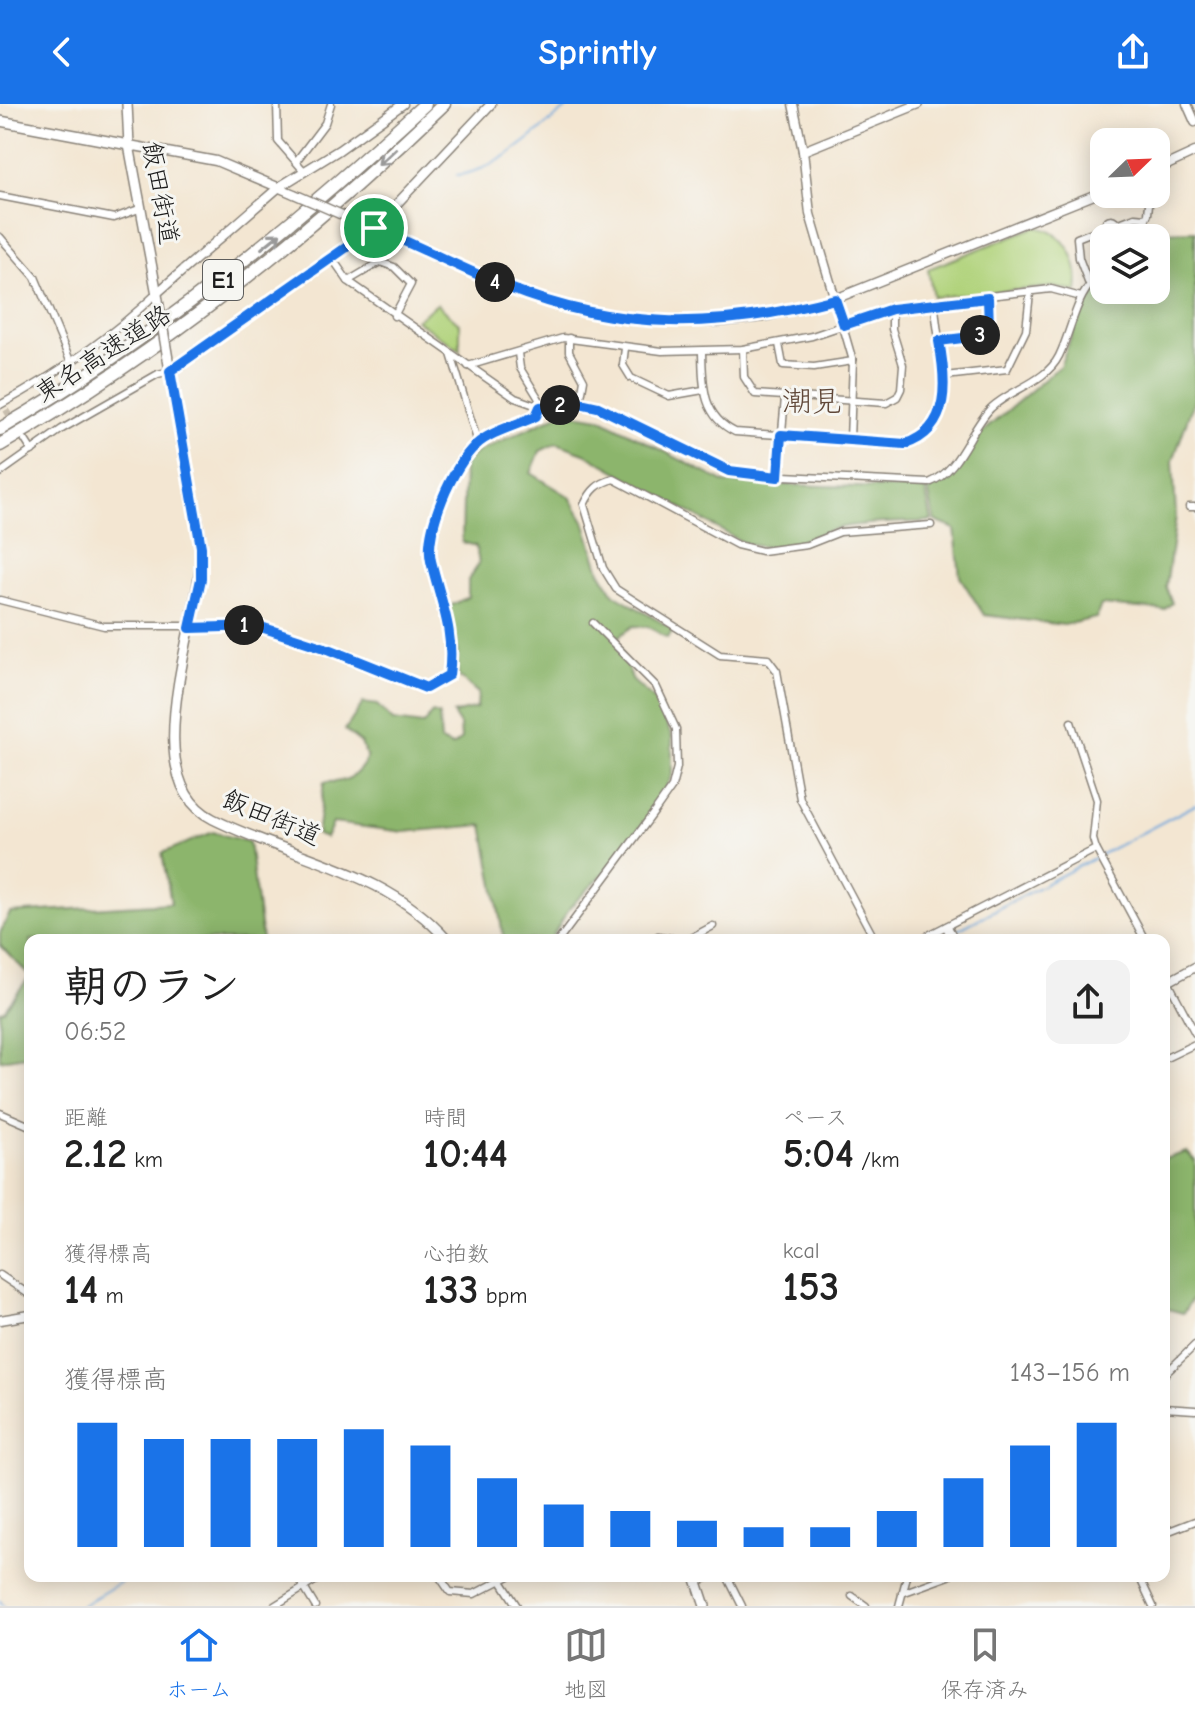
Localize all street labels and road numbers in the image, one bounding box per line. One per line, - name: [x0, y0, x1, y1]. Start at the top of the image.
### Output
- street label: 飯田街道: [136, 139, 184, 247]
- road number: E1: [203, 260, 243, 300]
- street label: 東名高速道路: [30, 299, 177, 409]
- street label: 飯田街道: [218, 784, 325, 852]

